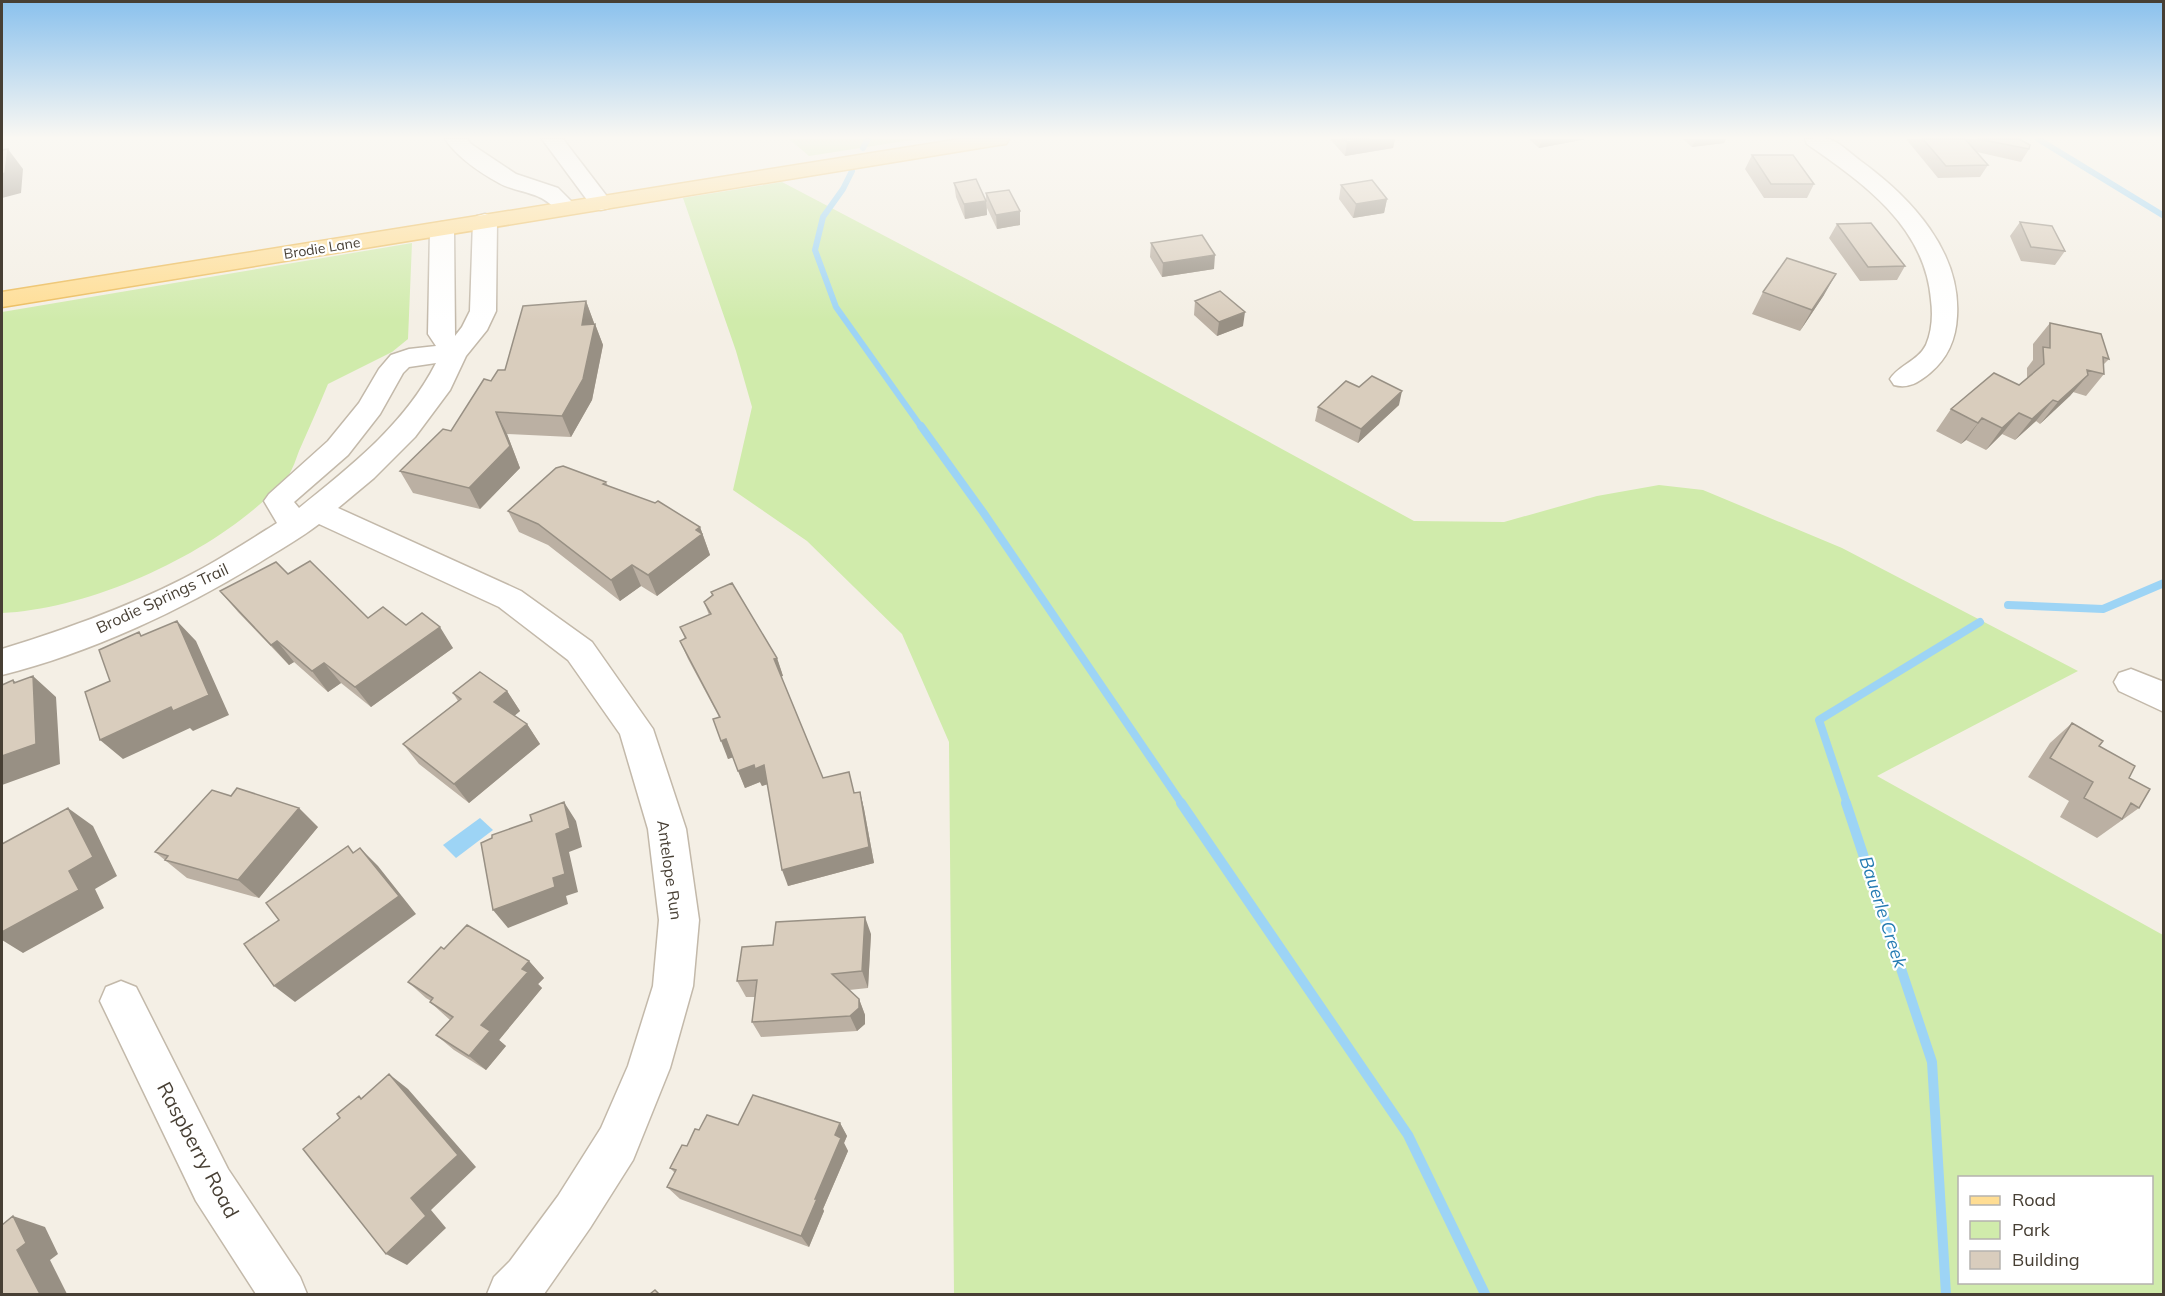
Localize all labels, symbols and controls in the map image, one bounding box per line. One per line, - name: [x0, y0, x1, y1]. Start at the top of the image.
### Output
- street label: Brodie Lane: [282, 233, 362, 263]
- street label: Brodie Springs Trail: [93, 559, 231, 637]
- street label: Antelope Run: [653, 819, 687, 921]
- water label: Bauerle Creek: [1855, 853, 1913, 971]
- street label: Raspberry Road: [152, 1077, 245, 1222]
- legend: [1958, 1176, 2153, 1284]
- text: Road: [2012, 1188, 2056, 1211]
- text: Park: [2012, 1218, 2051, 1241]
- text: Building: [2012, 1248, 2080, 1271]

